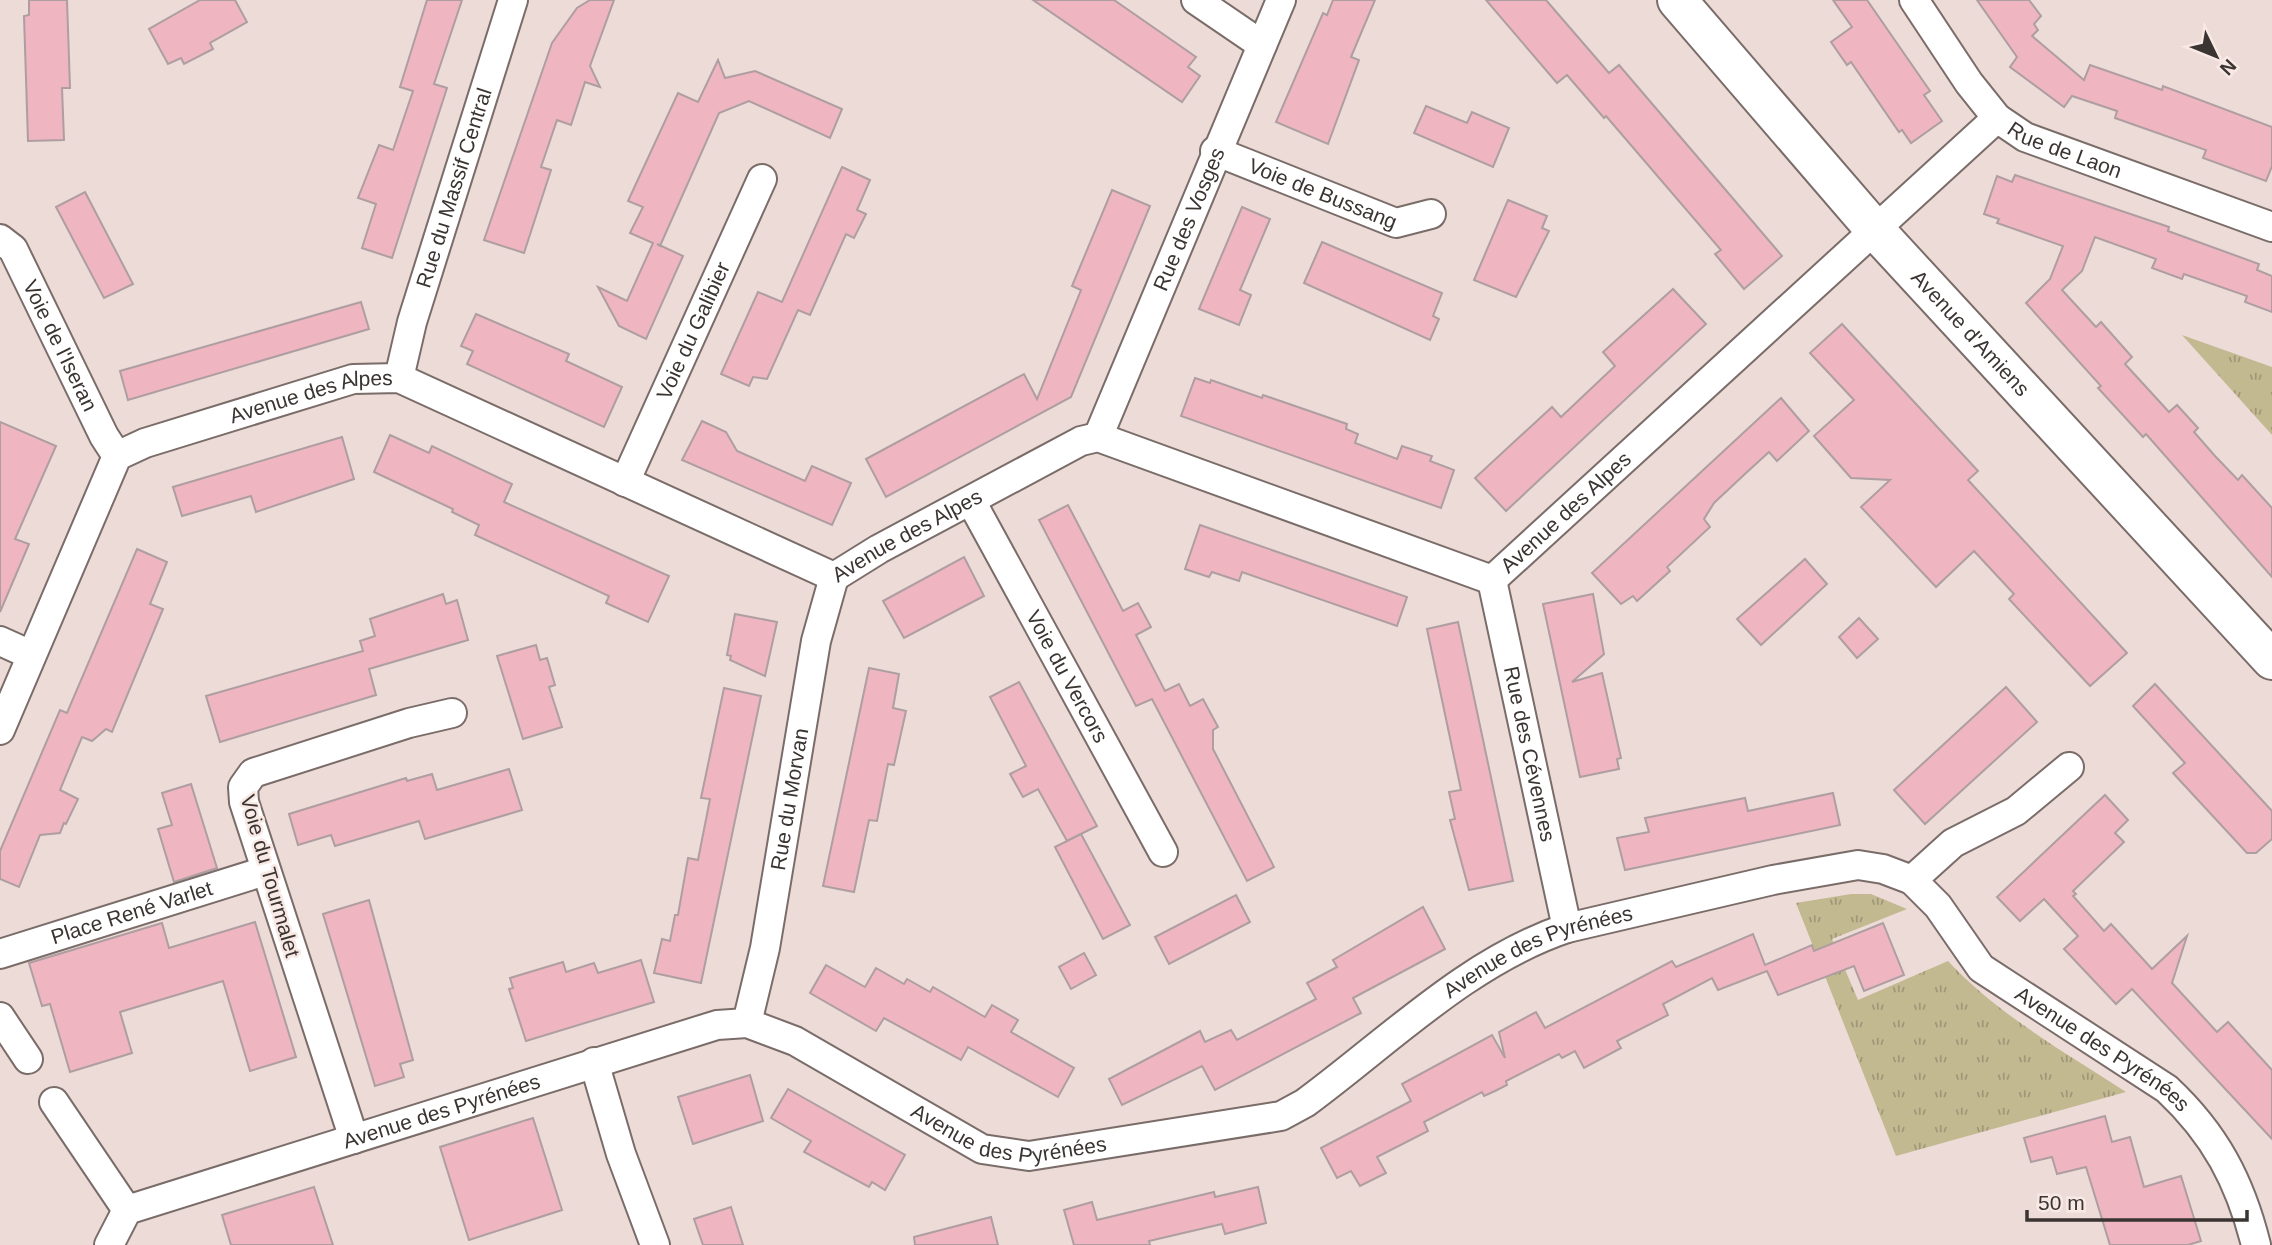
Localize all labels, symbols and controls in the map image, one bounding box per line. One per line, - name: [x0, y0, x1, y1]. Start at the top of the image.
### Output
- north arrow: [2181, 21, 2251, 91]
- text: N: [2216, 55, 2240, 79]
- street label: Rue du Massif Central: [411, 85, 496, 290]
- street label: Rue de Laon: [2004, 117, 2125, 182]
- street label: Rue des Vosges: [1149, 144, 1229, 294]
- street label: Voie de Bussang: [1245, 154, 1401, 233]
- street label: Voie du Galibier: [652, 258, 734, 403]
- street label: Avenue d'Amiens: [1907, 265, 2034, 400]
- street label: Voie de l'Iseran: [19, 276, 102, 415]
- street label: Avenue des Alpes: [227, 366, 393, 427]
- street label: Avenue des Alpes: [1496, 447, 1635, 577]
- street label: Avenue des Alpes: [828, 484, 986, 586]
- street label: Voie du Vercors: [1022, 606, 1113, 746]
- street label: Rue des Cévennes: [1500, 664, 1560, 844]
- street label: Rue du Morvan: [766, 726, 812, 872]
- street label: Voie du Tourmalet: [236, 792, 305, 960]
- street label: Place René Varlet: [48, 876, 215, 948]
- street label: Avenue des Pyrénées: [1439, 901, 1635, 1002]
- street label: Avenue des Pyrénées: [2011, 982, 2195, 1116]
- street label: Avenue des Pyrénées: [340, 1069, 543, 1153]
- street label: Avenue des Pyrénées: [908, 1099, 1108, 1167]
- scale bar: [2027, 1178, 2248, 1222]
- text: 50 m: [2038, 1191, 2085, 1214]

